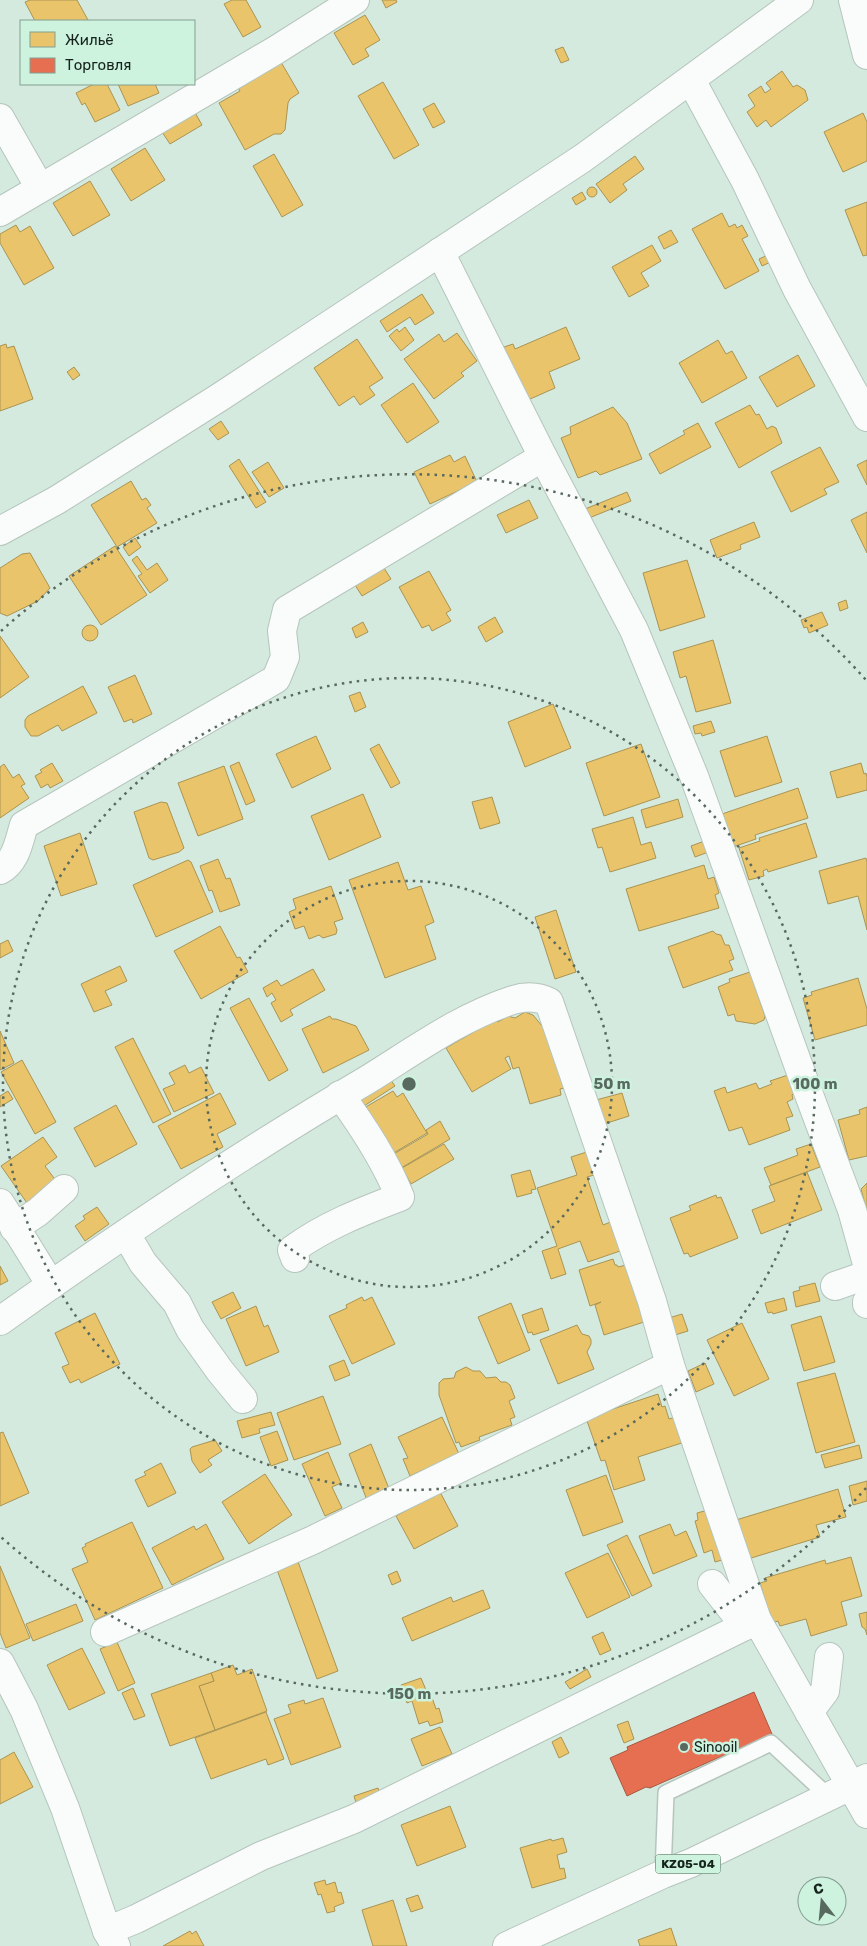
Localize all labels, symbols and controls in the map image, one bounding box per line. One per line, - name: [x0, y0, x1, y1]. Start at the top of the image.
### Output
- legend: [20, 20, 195, 85]
- text: Жильё: [65, 31, 114, 49]
- text: Торговля: [65, 56, 131, 74]
- centre of rings: [400, 1075, 418, 1093]
- text: 50 m: [594, 1075, 630, 1093]
- text: 100 m: [793, 1075, 837, 1093]
- text: 150 m: [387, 1685, 431, 1703]
- place label: Sinooil: [694, 1739, 737, 1756]
- marker: Sinooil: [678, 1741, 690, 1753]
- road number: KZ05-04: [656, 1855, 720, 1874]
- north arrow: [797, 1876, 847, 1926]
- text: С: [811, 1879, 826, 1899]

